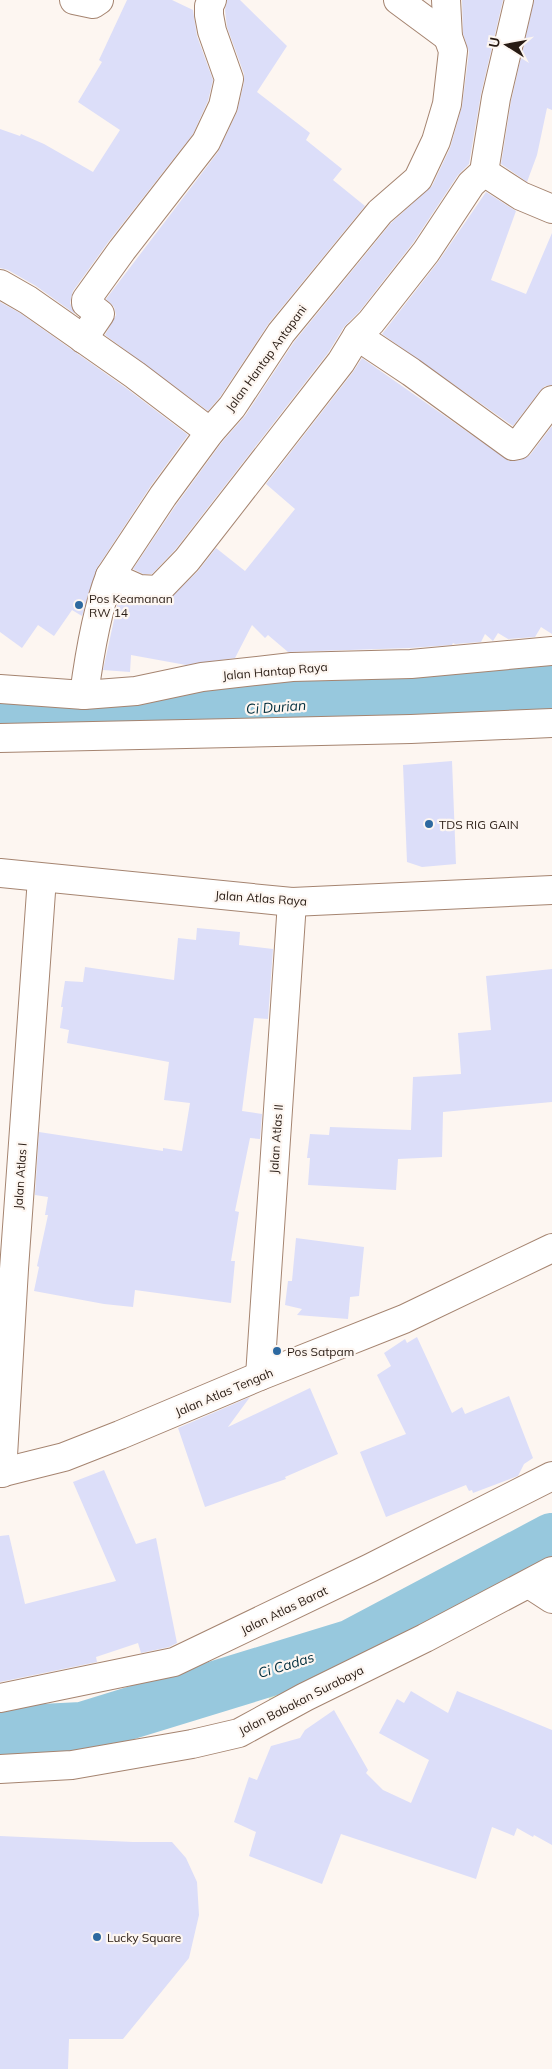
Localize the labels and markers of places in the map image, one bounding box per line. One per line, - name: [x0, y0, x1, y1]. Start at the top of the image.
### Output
- place label: Pos Keamanan RW 14: [89, 591, 173, 620]
- marker: Pos Keamanan RW 14: [73, 599, 85, 611]
- place label: TDS RIG GAIN: [439, 817, 519, 832]
- marker: TDS RIG GAIN: [423, 818, 435, 830]
- place label: Pos Satpam: [287, 1344, 354, 1359]
- marker: Pos Satpam: [271, 1345, 283, 1357]
- place label: Lucky Square: [107, 1930, 181, 1945]
- marker: Lucky Square: [91, 1931, 103, 1943]

